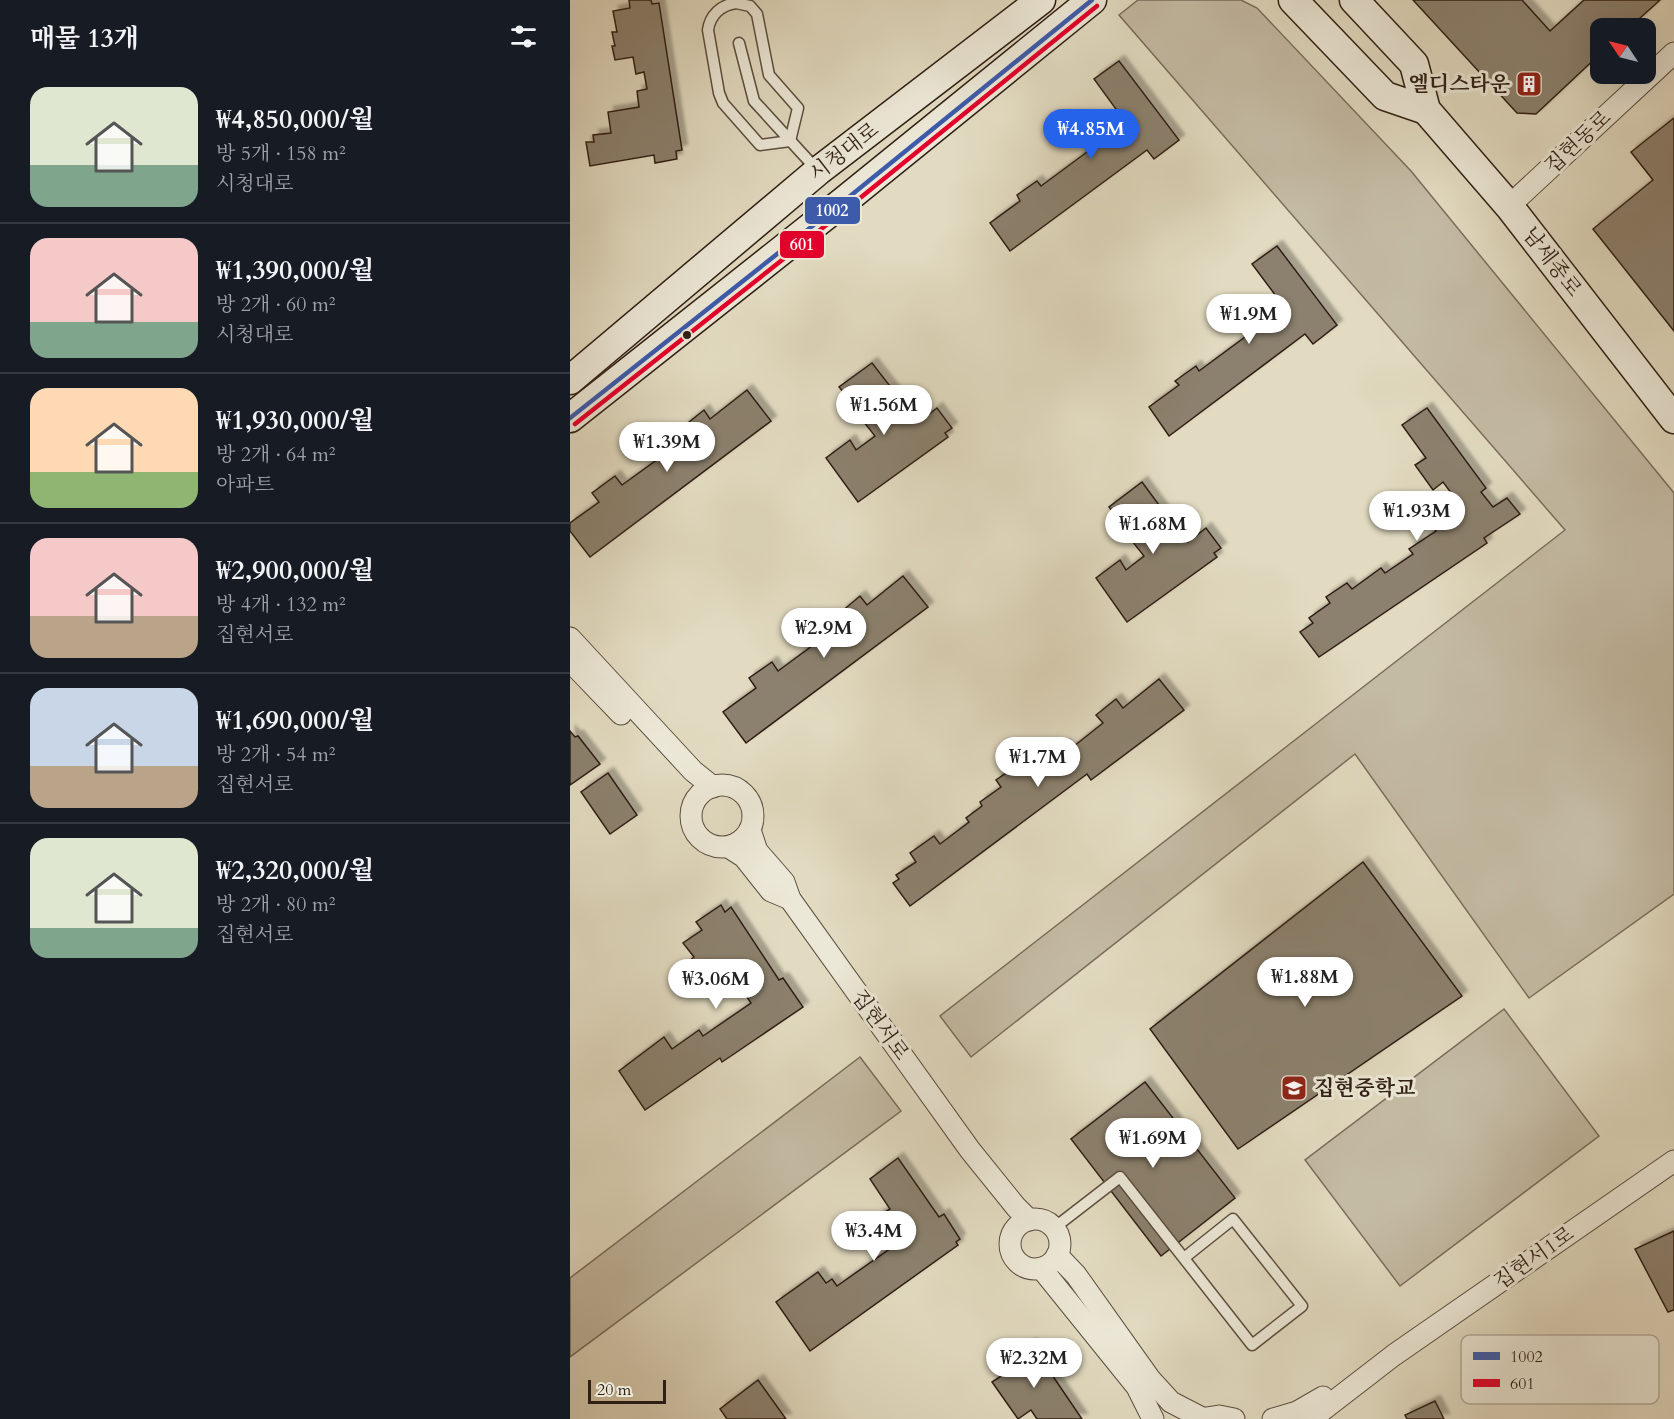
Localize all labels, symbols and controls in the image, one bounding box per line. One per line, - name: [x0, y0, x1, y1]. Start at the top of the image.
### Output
- north arrow: [1590, 18, 1656, 84]
- map controls: [1590, 18, 1656, 84]
- icon: filters: [507, 20, 540, 53]
- text: 매물 13개: [30, 21, 139, 56]
- building icon: 엘디스타운: [1514, 69, 1544, 99]
- place label: 엘디스타운: [1409, 70, 1510, 99]
- text: ₩4,850,000/월: [216, 102, 374, 137]
- street label: 집현동로: [1538, 104, 1618, 180]
- pin: ₩4.85M: [1042, 109, 1140, 160]
- icon: home: [78, 111, 150, 183]
- text: ₩4.85M: [1057, 115, 1125, 142]
- street label: 시청대로: [803, 116, 885, 188]
- text: 방 5개 · 158 m²: [216, 140, 346, 167]
- text: 시청대로: [216, 170, 293, 197]
- line badge: 1002: [804, 196, 861, 225]
- text: 1002: [816, 200, 848, 222]
- street label: 남세종로: [1516, 221, 1588, 303]
- line badge: 601: [779, 230, 825, 259]
- text: 601: [790, 234, 814, 256]
- text: ₩1,390,000/월: [216, 253, 374, 288]
- icon: home: [78, 262, 150, 334]
- text: 방 2개 · 60 m²: [216, 291, 336, 318]
- pin: ₩1.9M: [1207, 294, 1291, 345]
- text: ₩1.9M: [1220, 300, 1278, 327]
- text: 시청대로: [216, 321, 293, 348]
- unlabelled marker: [681, 329, 693, 341]
- pin: ₩1.56M: [835, 385, 933, 436]
- text: ₩1.56M: [850, 391, 918, 418]
- text: ₩1,930,000/월: [216, 403, 374, 438]
- icon: home: [78, 412, 150, 484]
- pin: ₩1.39M: [618, 422, 716, 473]
- text: ₩1.39M: [633, 428, 701, 455]
- text: 방 2개 · 64 m²: [216, 441, 336, 468]
- text: 아파트: [216, 471, 274, 498]
- pin: ₩1.93M: [1368, 491, 1466, 542]
- text: ₩1.93M: [1383, 497, 1451, 524]
- pin: ₩1.68M: [1104, 504, 1202, 555]
- text: ₩1.68M: [1119, 510, 1187, 537]
- text: ₩2,900,000/월: [216, 553, 374, 588]
- icon: home: [78, 562, 150, 634]
- text: 방 4개 · 132 m²: [216, 591, 346, 618]
- pin: ₩2.9M: [782, 608, 866, 659]
- text: ₩2.9M: [795, 614, 853, 641]
- text: 집현서로: [216, 621, 293, 648]
- text: ₩1,690,000/월: [216, 703, 374, 738]
- icon: home: [78, 712, 150, 784]
- pin: ₩1.7M: [996, 737, 1080, 788]
- text: 방 2개 · 54 m²: [216, 741, 336, 768]
- text: ₩1.7M: [1009, 743, 1067, 770]
- text: 집현서로: [216, 771, 293, 798]
- text: ₩2,320,000/월: [216, 853, 374, 888]
- icon: home: [78, 862, 150, 934]
- text: 방 2개 · 80 m²: [216, 891, 336, 918]
- text: 집현서로: [216, 921, 293, 948]
- pin: ₩1.88M: [1256, 957, 1354, 1008]
- pin: ₩3.06M: [667, 959, 765, 1010]
- text: ₩1.88M: [1271, 963, 1339, 990]
- text: ₩3.06M: [682, 965, 750, 992]
- street label: 집현서로: [844, 984, 916, 1066]
- school or university icon: 집현중학교: [1279, 1073, 1309, 1103]
- place label: 집현중학교: [1314, 1074, 1415, 1103]
- pin: ₩1.69M: [1104, 1118, 1202, 1169]
- text: ₩1.69M: [1119, 1124, 1187, 1151]
- pin: ₩3.4M: [832, 1211, 916, 1262]
- text: ₩3.4M: [845, 1217, 903, 1244]
- street label: 집현서1로: [1488, 1220, 1580, 1296]
- legend: [1461, 1335, 1659, 1404]
- pin: ₩2.32M: [985, 1338, 1083, 1389]
- text: ₩2.32M: [1000, 1344, 1068, 1371]
- text: 1002: [1510, 1346, 1543, 1368]
- text: 601: [1510, 1373, 1535, 1395]
- scale bar: [588, 1377, 666, 1404]
- text: 20 m: [597, 1379, 631, 1401]

